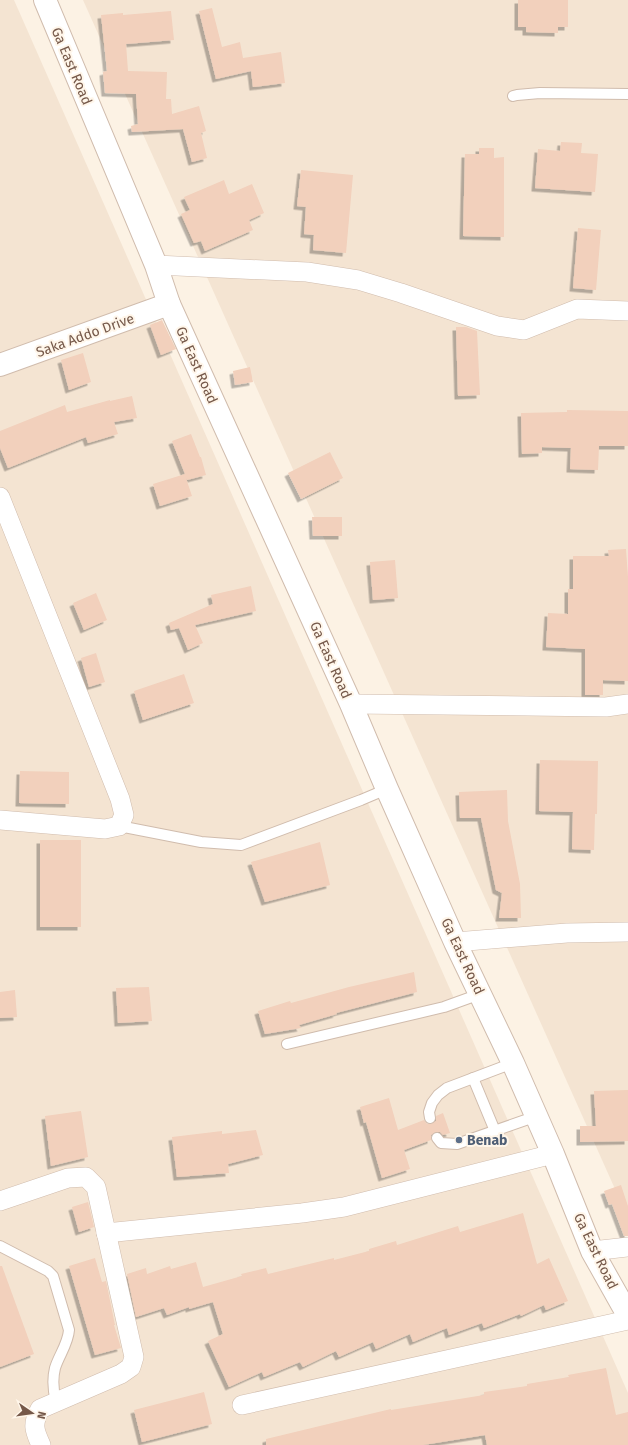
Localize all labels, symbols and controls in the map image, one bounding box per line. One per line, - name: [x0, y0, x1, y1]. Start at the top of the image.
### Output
- street label: Ga East Road: [48, 25, 95, 108]
- street label: Saka Addo Drive: [34, 310, 136, 361]
- street label: Ga East Road: [172, 324, 221, 406]
- street label: Ga East Road: [306, 619, 355, 701]
- street label: Ga East Road: [437, 915, 488, 997]
- place label: Benab: [467, 1132, 507, 1149]
- marker: Benab: [454, 1135, 464, 1145]
- street label: Ga East Road: [570, 1210, 621, 1292]
- north arrow: [12, 1393, 52, 1433]
- text: N: [34, 1410, 48, 1420]

